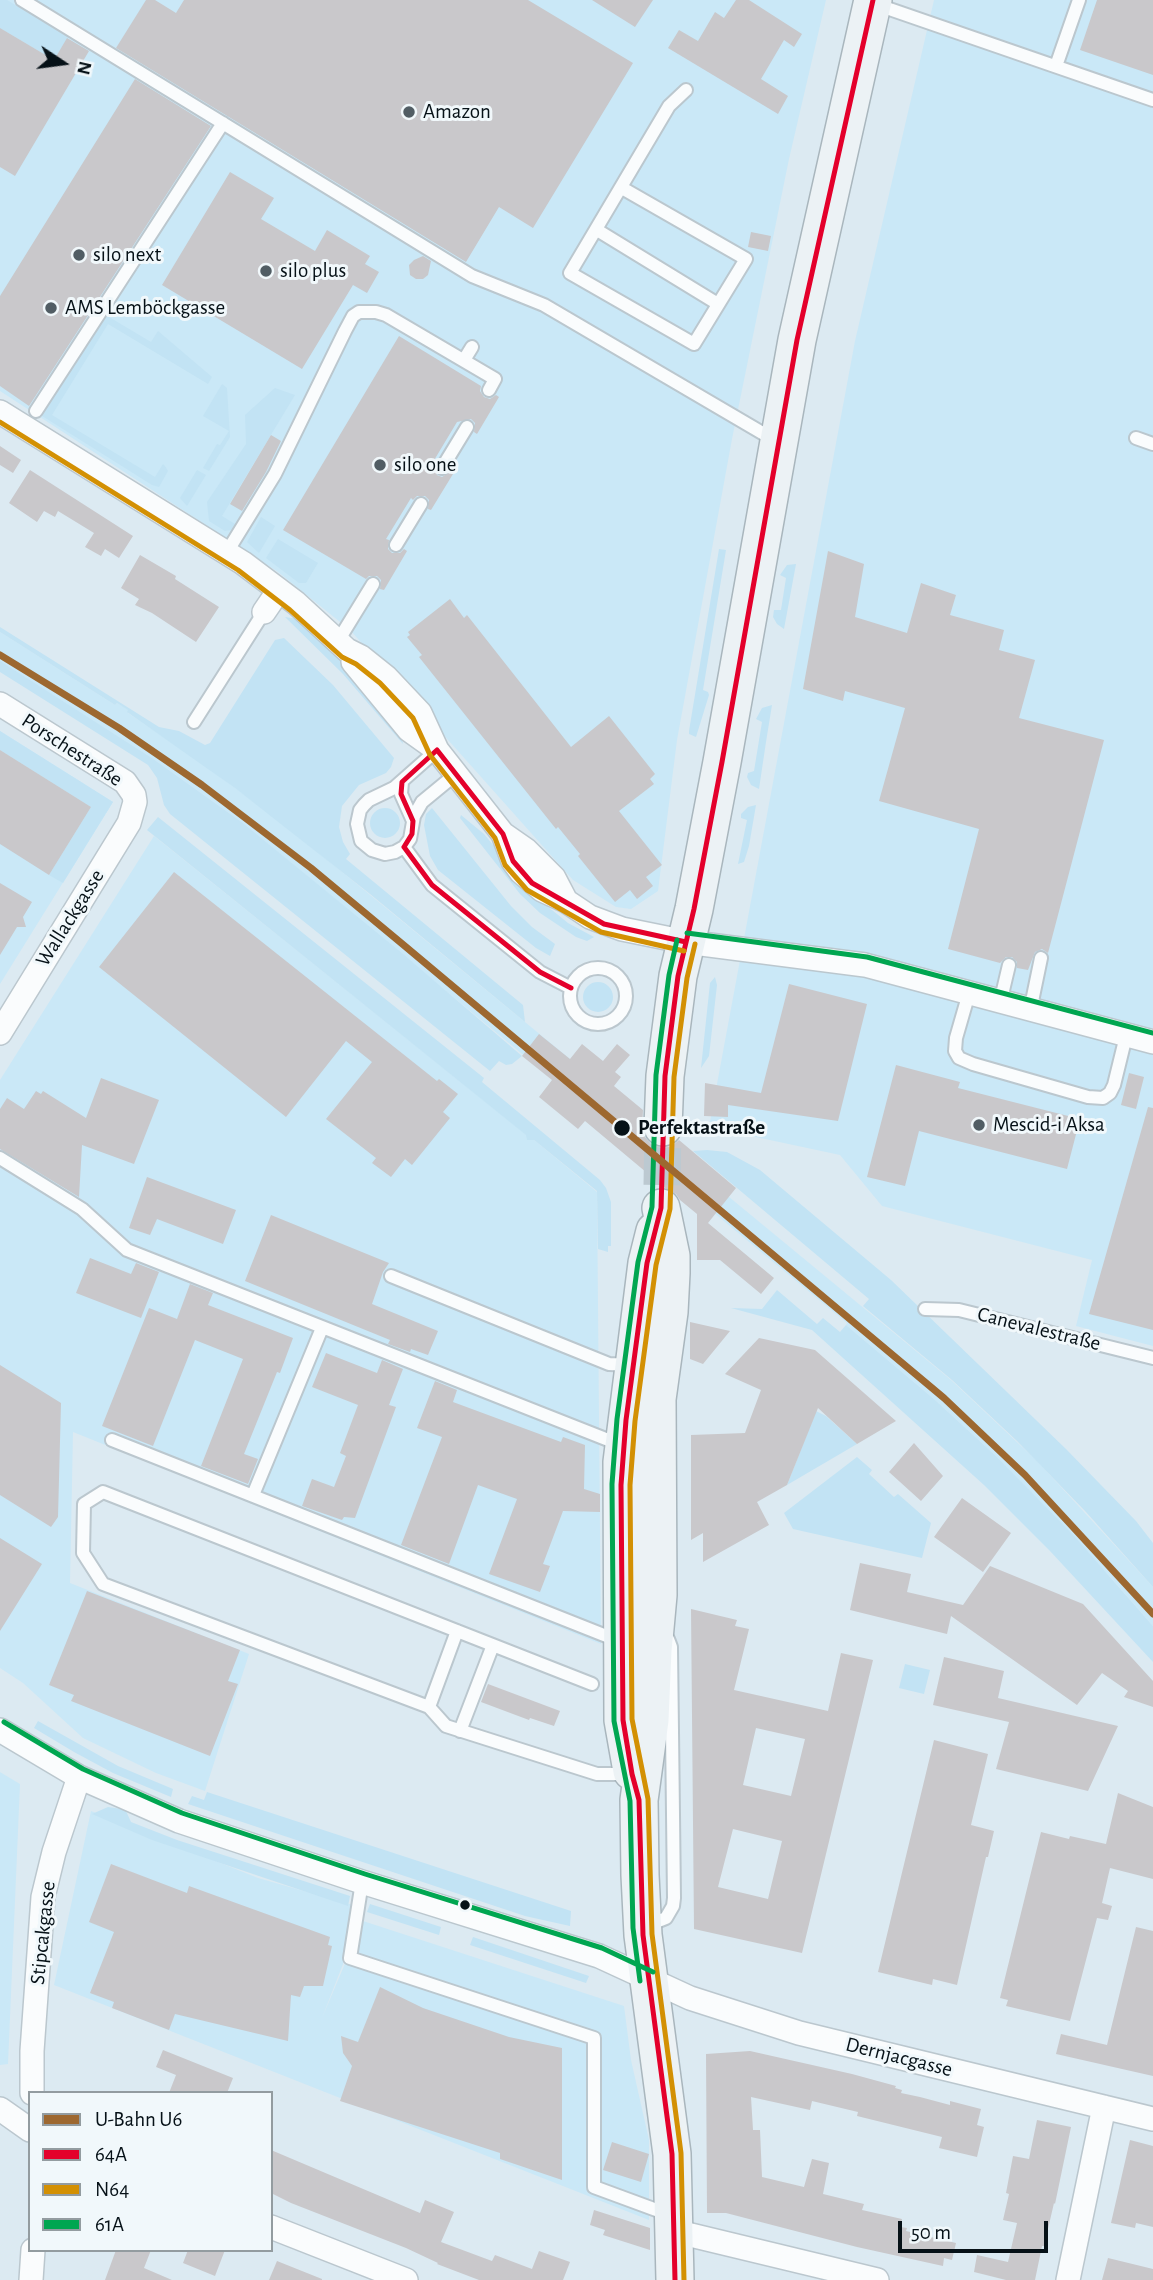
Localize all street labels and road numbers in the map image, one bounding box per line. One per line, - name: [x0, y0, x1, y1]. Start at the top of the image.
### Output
- street label: Porschestraße: [17, 708, 127, 792]
- street label: Wallackgasse: [30, 865, 110, 971]
- street label: Canevalestraße: [975, 1302, 1103, 1356]
- street label: Stipcakgasse: [25, 1880, 61, 1986]
- street label: Dernjacgasse: [843, 2032, 955, 2082]

